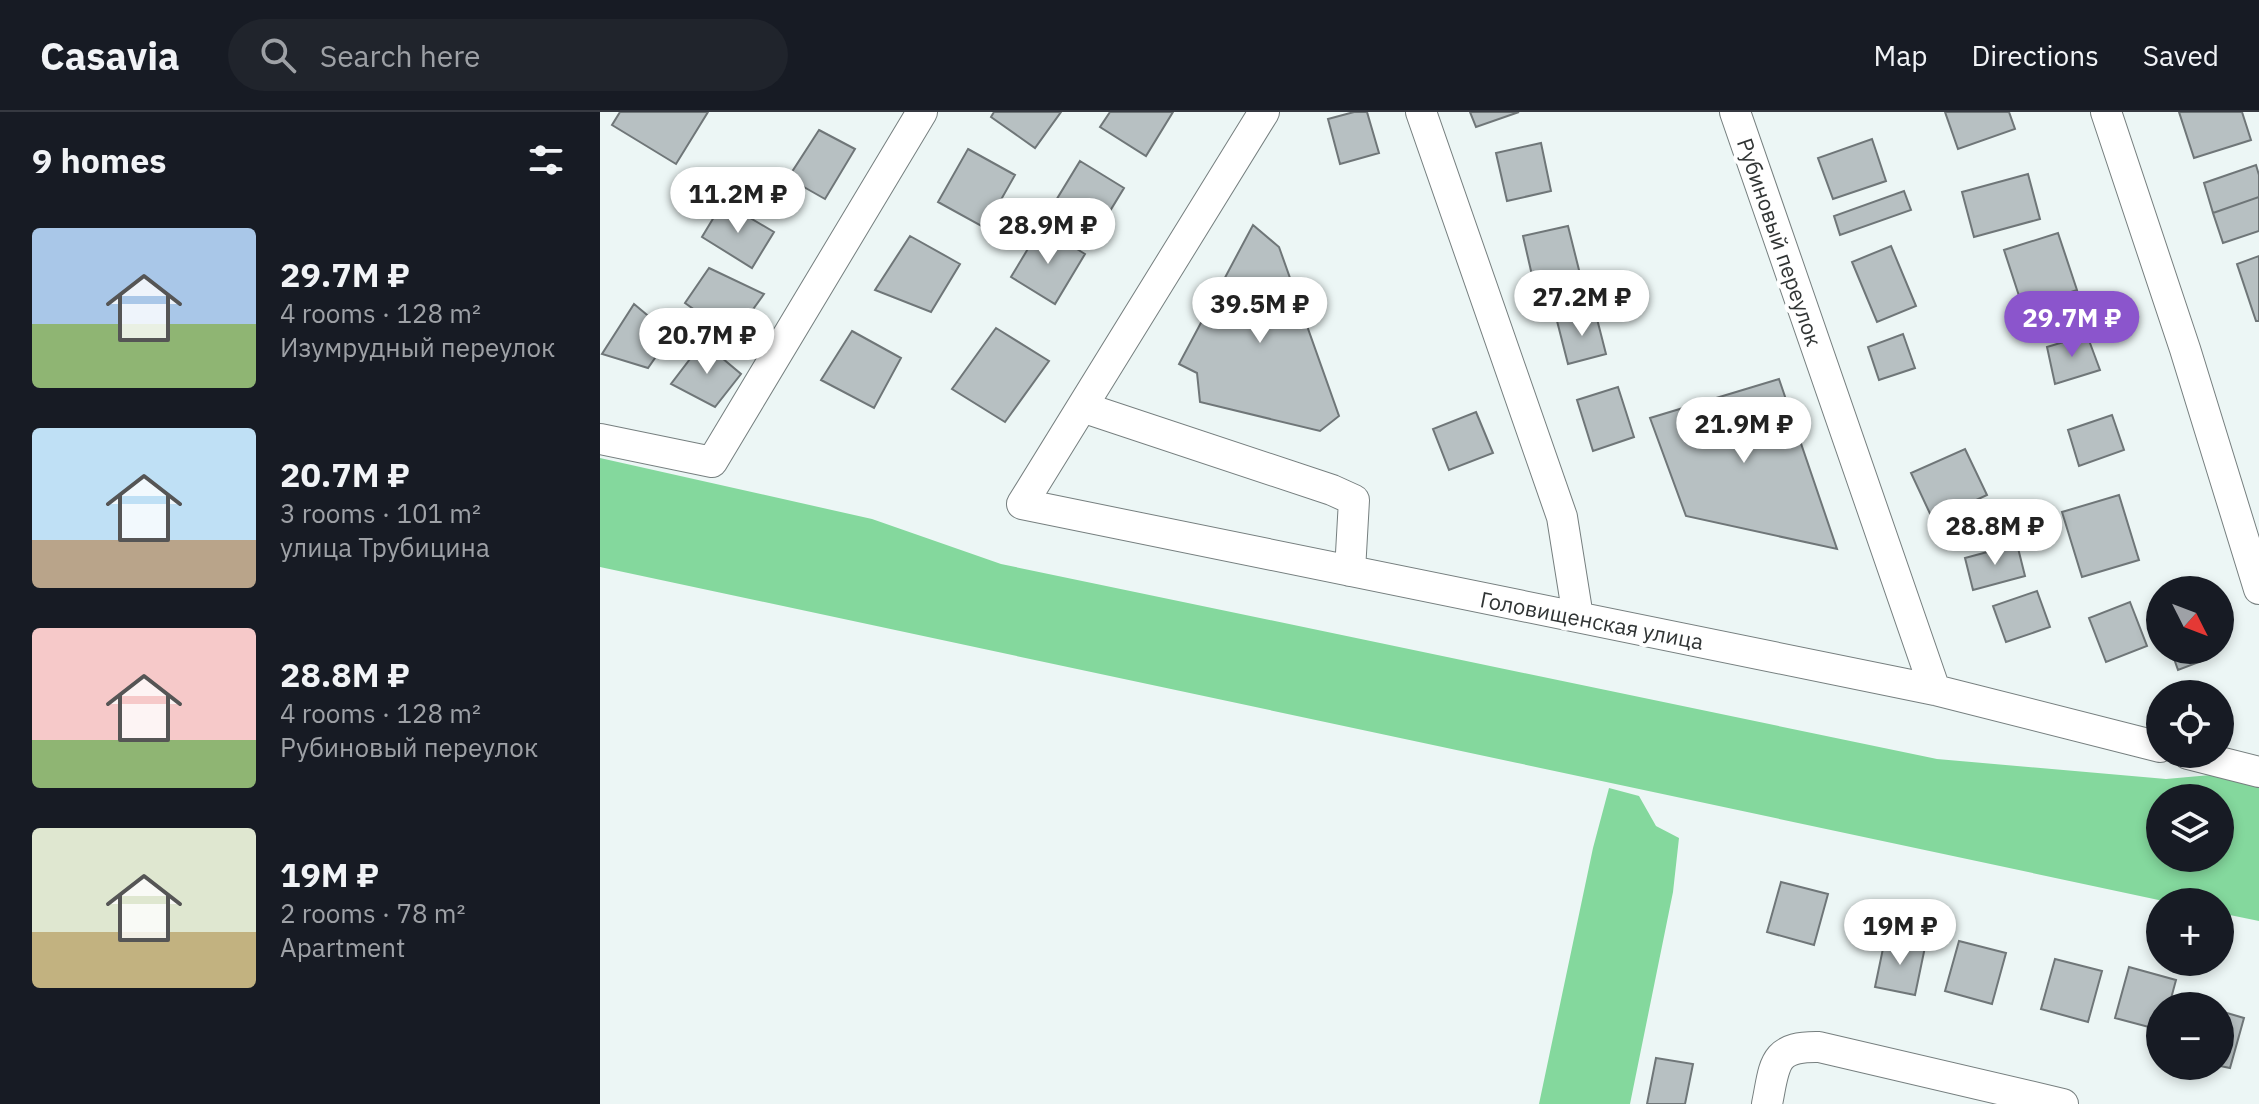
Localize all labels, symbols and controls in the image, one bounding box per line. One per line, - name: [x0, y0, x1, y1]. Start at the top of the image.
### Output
- search box: [228, 19, 788, 91]
- text: Casavia: [40, 31, 180, 80]
- icon: search: [256, 33, 300, 77]
- text: Search here: [320, 36, 481, 75]
- text: Map: [1873, 37, 1927, 74]
- text: Directions: [1971, 37, 2099, 74]
- text: Saved: [2143, 37, 2219, 74]
- street label: Рубиновый переулок: [1731, 134, 1829, 350]
- text: 9 homes: [32, 138, 167, 182]
- icon: filters: [524, 138, 568, 182]
- pin: 11.2M ₽: [664, 167, 812, 235]
- text: 11.2M ₽: [688, 176, 788, 210]
- pin: 28.9M ₽: [974, 198, 1122, 266]
- text: 28.9M ₽: [998, 207, 1098, 241]
- text: 29.7M ₽: [280, 252, 410, 296]
- icon: home: [96, 260, 192, 356]
- pin: 27.2M ₽: [1508, 270, 1656, 338]
- pin: 39.5M ₽: [1186, 277, 1334, 345]
- text: 27.2M ₽: [1532, 279, 1632, 313]
- text: 39.5M ₽: [1210, 286, 1310, 320]
- pin: 29.7M ₽: [1998, 291, 2146, 359]
- text: 4 rooms · 128 m²: [280, 296, 481, 330]
- text: 29.7M ₽: [2022, 300, 2122, 334]
- pin: 20.7M ₽: [633, 308, 781, 376]
- text: 20.7M ₽: [657, 317, 757, 351]
- text: Изумрудный переулок: [280, 330, 555, 364]
- pin: 21.9M ₽: [1670, 397, 1818, 465]
- text: 21.9M ₽: [1694, 406, 1794, 440]
- text: 20.7M ₽: [280, 452, 410, 496]
- icon: home: [96, 460, 192, 556]
- text: 3 rooms · 101 m²: [280, 496, 481, 530]
- pin: 28.8M ₽: [1921, 499, 2069, 567]
- text: 28.8M ₽: [1945, 508, 2045, 542]
- text: улица Трубицина: [280, 530, 490, 564]
- north arrow: [2146, 576, 2234, 664]
- map controls: [2146, 576, 2234, 1080]
- street label: Головищенская улица: [1478, 584, 1706, 656]
- text: 28.8M ₽: [280, 652, 410, 696]
- icon: home: [96, 660, 192, 756]
- button: locate: [2146, 680, 2234, 768]
- text: 4 rooms · 128 m²: [280, 696, 481, 730]
- text: Рубиновый переулок: [280, 730, 538, 764]
- button: layers: [2146, 784, 2234, 872]
- text: 19M ₽: [280, 852, 379, 896]
- icon: home: [96, 860, 192, 956]
- button: +: [2146, 888, 2234, 976]
- text: 2 rooms · 78 m²: [280, 896, 465, 930]
- pin: 19M ₽: [1844, 899, 1956, 967]
- text: 19M ₽: [1862, 908, 1938, 942]
- text: Apartment: [280, 930, 405, 964]
- button: −: [2146, 992, 2234, 1080]

